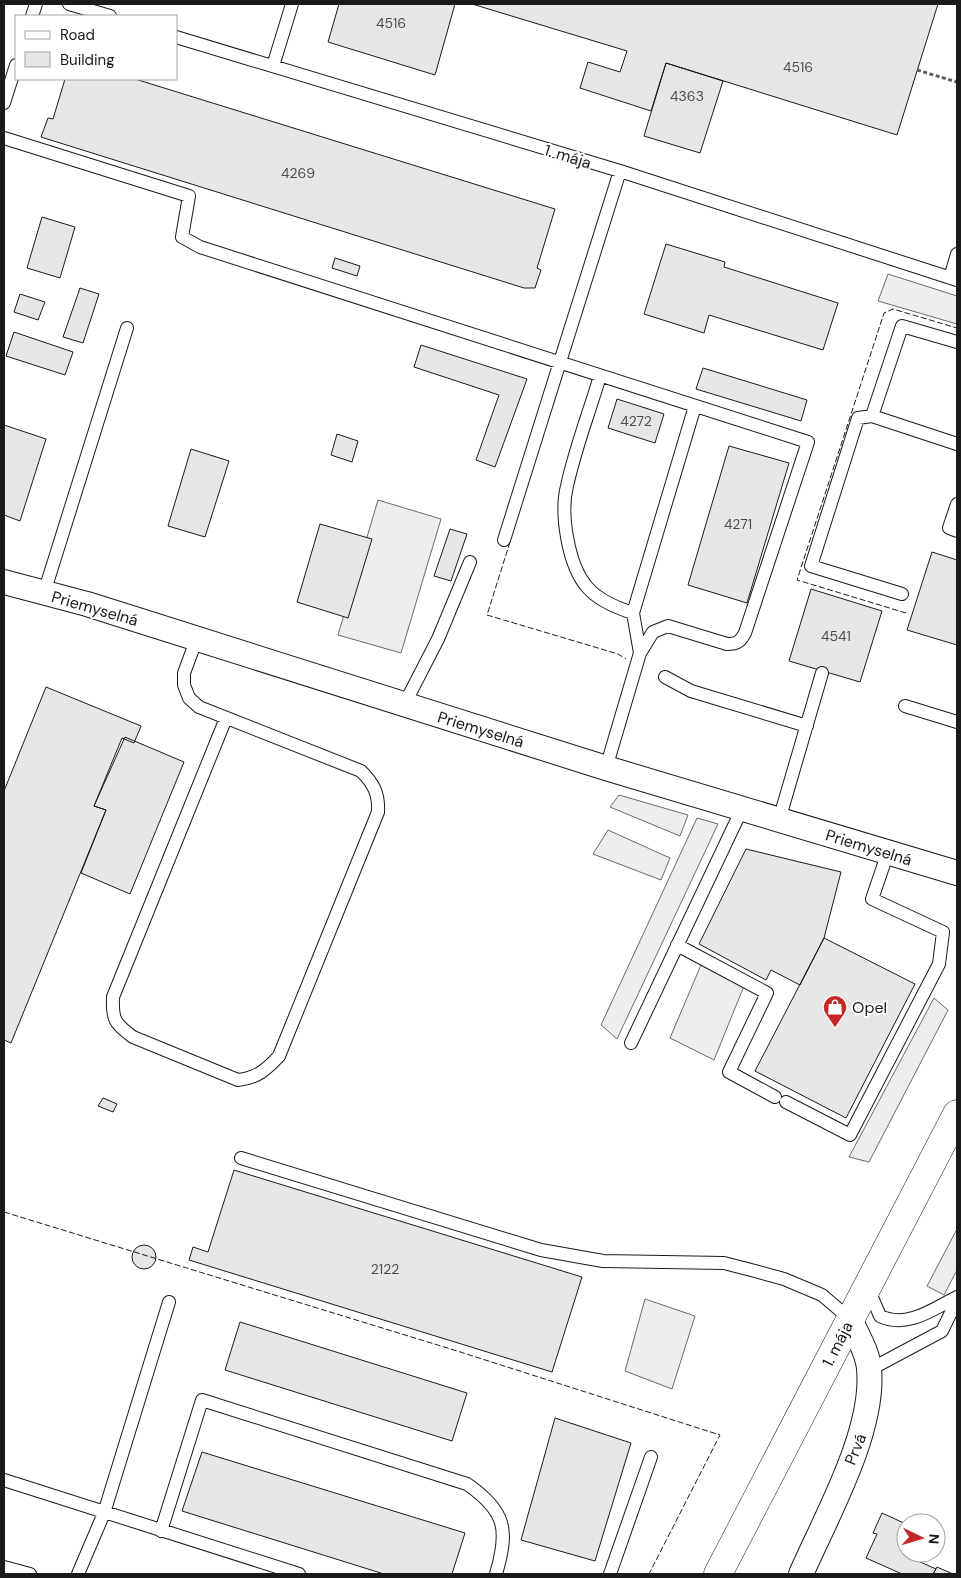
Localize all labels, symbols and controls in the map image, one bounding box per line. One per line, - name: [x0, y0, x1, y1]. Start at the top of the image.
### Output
- house number: 4516: [376, 14, 406, 32]
- legend: [15, 15, 178, 80]
- text: Road: [60, 25, 95, 45]
- text: Building: [60, 50, 115, 70]
- house number: 4516: [783, 58, 813, 76]
- house number: 4363: [670, 87, 704, 105]
- street label: 1. mája: [542, 139, 594, 174]
- house number: 4269: [281, 164, 315, 182]
- house number: 4272: [620, 412, 652, 430]
- house number: 4271: [724, 515, 752, 533]
- street label: Priemyselná: [49, 586, 141, 631]
- house number: 4541: [821, 627, 851, 645]
- street label: Priemyselná: [435, 706, 527, 753]
- street label: Priemyselná: [823, 824, 915, 871]
- shop icon: Opel: [822, 994, 848, 1028]
- place label: Opel: [852, 997, 887, 1018]
- house number: 2122: [371, 1260, 399, 1278]
- street label: 1. mája: [817, 1318, 858, 1370]
- street label: Prvá: [840, 1430, 871, 1468]
- north arrow: [896, 1513, 946, 1563]
- text: N: [925, 1533, 943, 1545]

